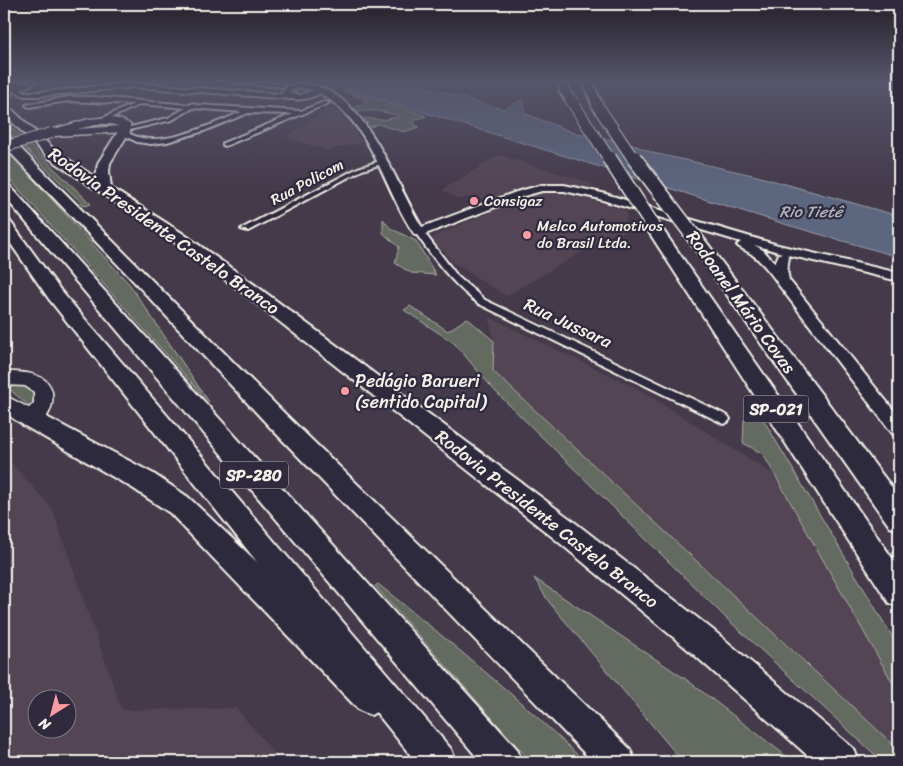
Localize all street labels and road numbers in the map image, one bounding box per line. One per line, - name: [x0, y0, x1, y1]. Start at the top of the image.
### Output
- street label: Rodovia Presidente Castelo Branco: [42, 139, 286, 323]
- street label: Rua Policom: [266, 152, 348, 212]
- street label: Rodoanel Mário Covas: [678, 223, 805, 381]
- street label: Rua Jussara: [518, 289, 618, 358]
- road number: SP-021: [744, 396, 808, 422]
- street label: Rodovia Presidente Castelo Branco: [428, 421, 666, 617]
- road number: SP-280: [220, 462, 288, 488]

